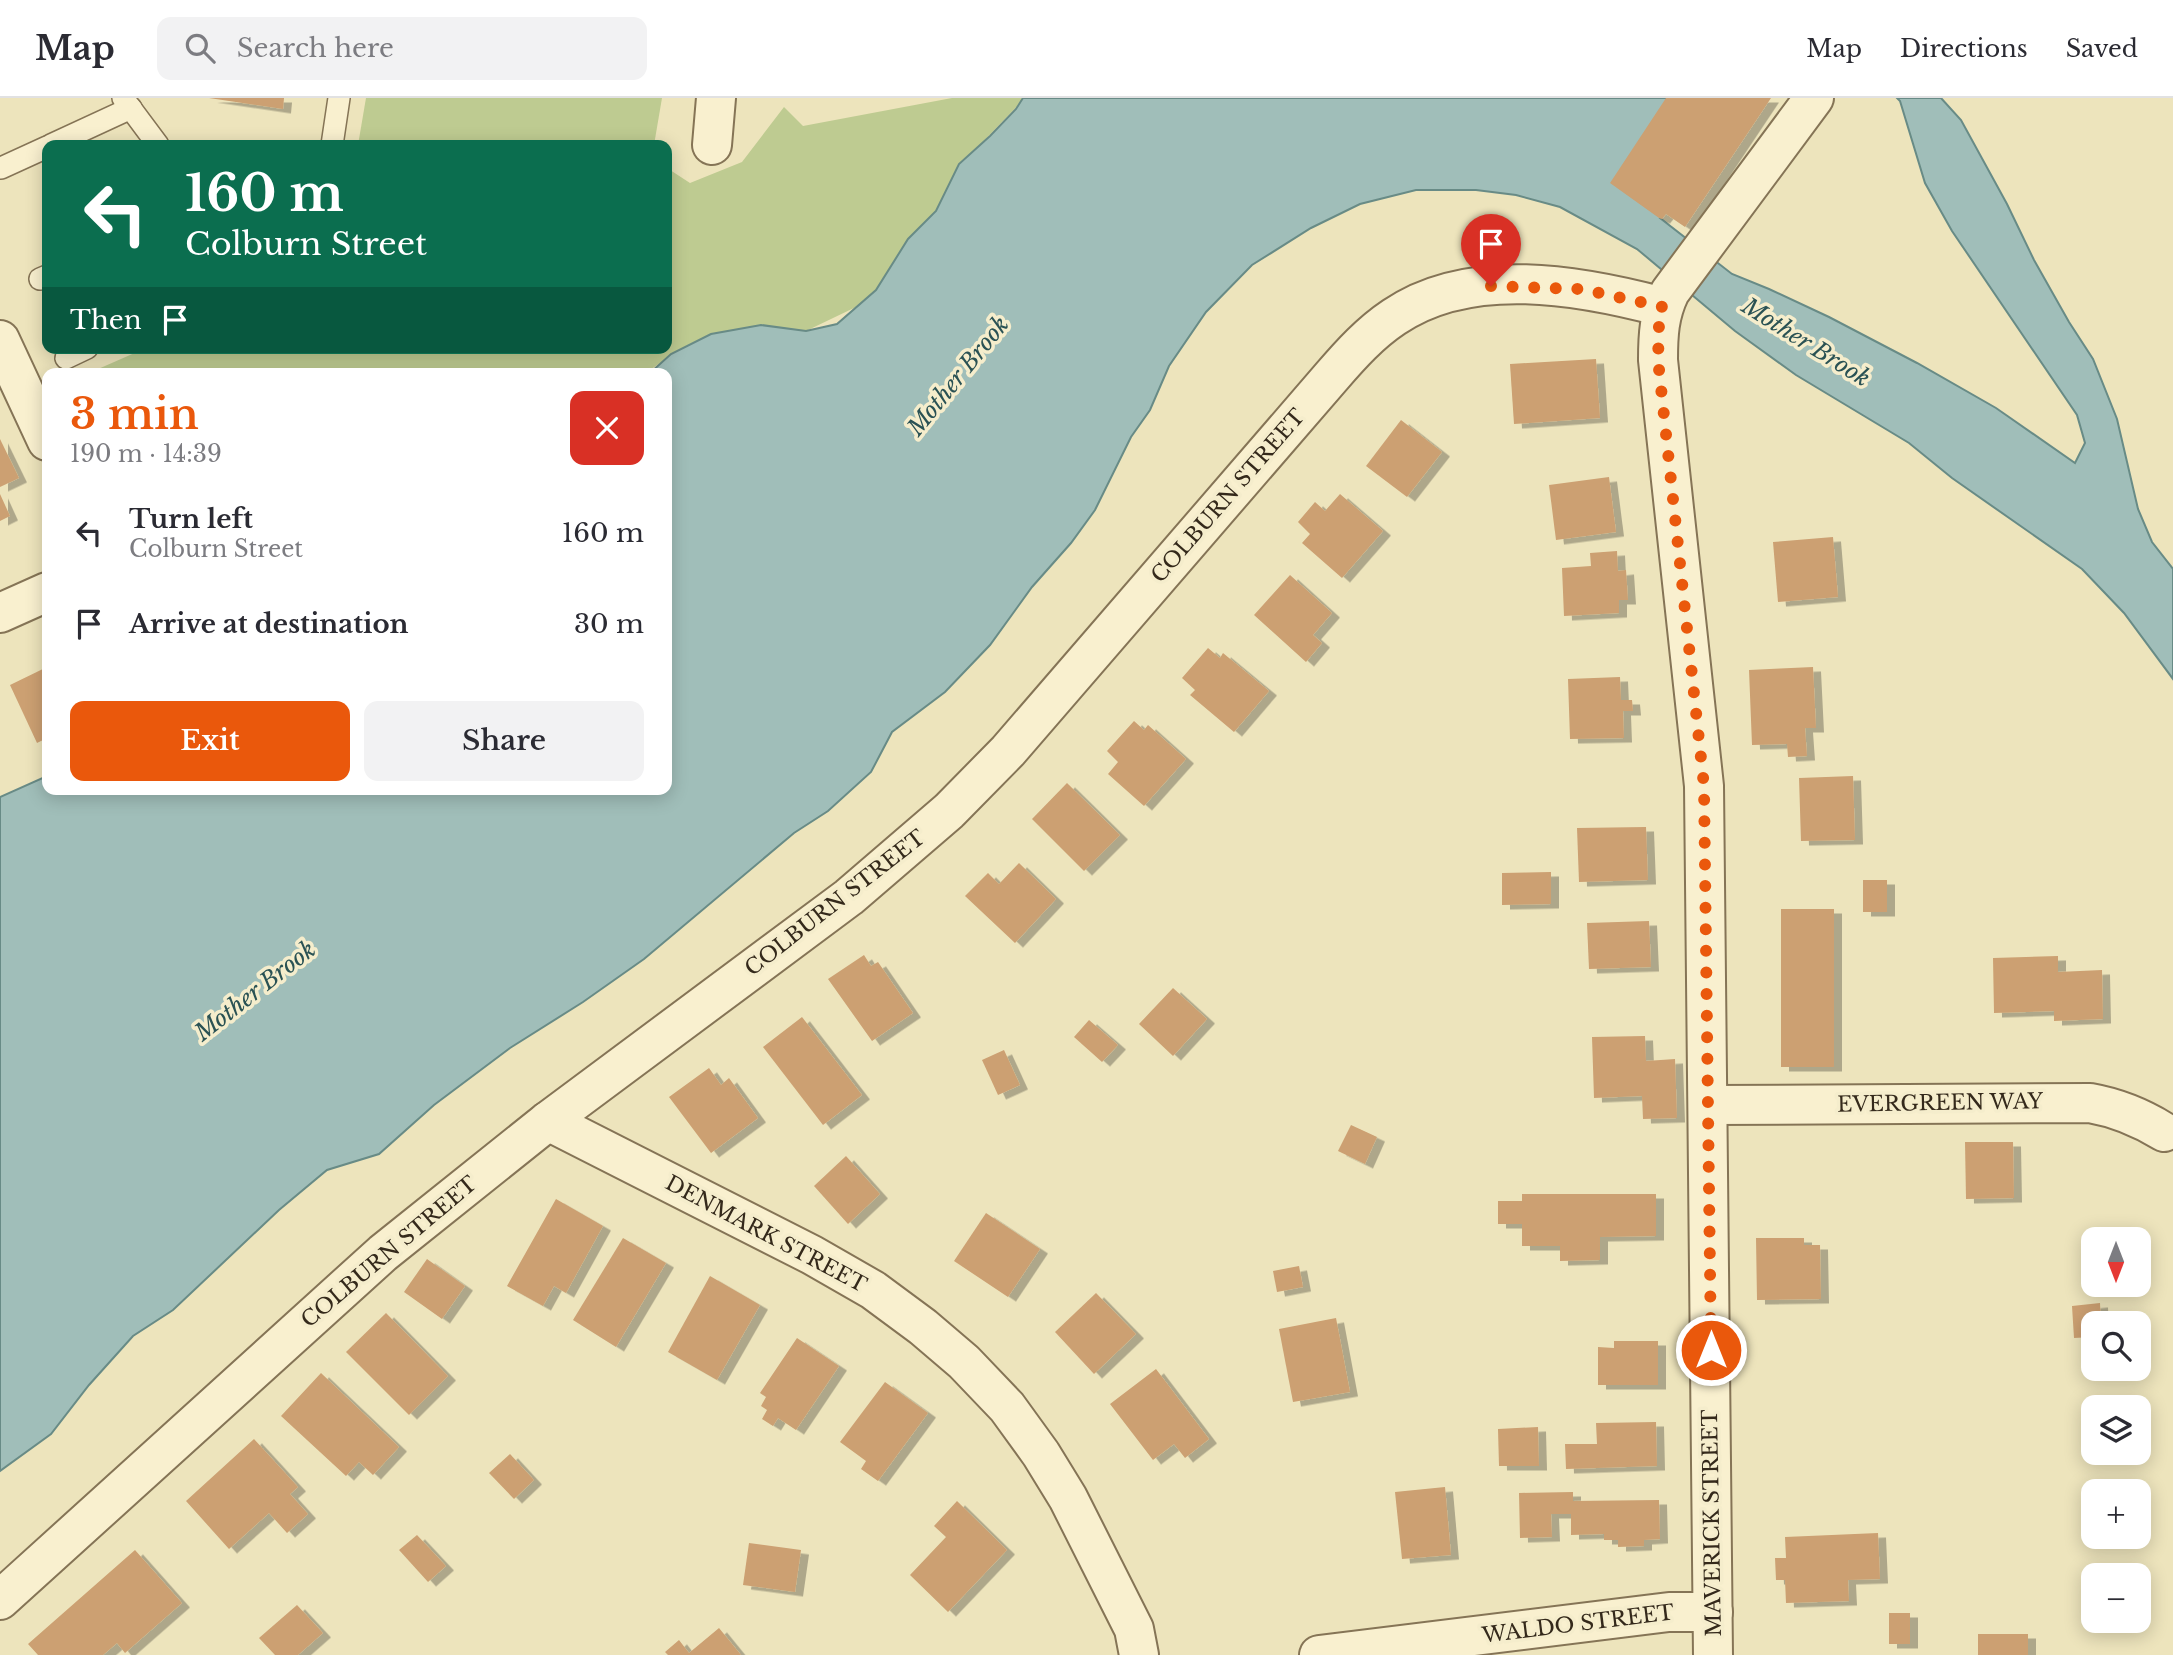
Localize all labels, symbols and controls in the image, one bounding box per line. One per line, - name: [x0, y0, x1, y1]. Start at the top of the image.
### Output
- search box: [157, 17, 647, 80]
- text: Map: [35, 28, 115, 69]
- icon: search: [181, 29, 219, 67]
- text: Search here: [237, 32, 394, 64]
- text: Map: [1806, 34, 1862, 63]
- text: Directions: [1900, 34, 2028, 63]
- text: Saved: [2066, 34, 2138, 63]
- text: 160 m: [185, 163, 344, 224]
- icon: left: [70, 168, 161, 259]
- pin: [1461, 214, 1521, 286]
- text: Colburn Street: [185, 224, 427, 264]
- icon: arrive: [1472, 225, 1510, 263]
- water label: Mother Brook: [1736, 291, 1875, 392]
- icon: arrive: [156, 301, 194, 339]
- text: Then: [70, 304, 142, 336]
- water label: Mother Brook: [901, 311, 1015, 442]
- text: 3 min: [70, 388, 199, 440]
- button: close: [570, 391, 644, 465]
- street label: COLBURN STREET: [1146, 404, 1310, 588]
- text: 190 m · 14:39: [70, 440, 222, 468]
- text: Turn left: [129, 503, 253, 535]
- icon: left: [70, 514, 108, 552]
- text: 160 m: [562, 517, 644, 549]
- text: Colburn Street: [129, 535, 303, 563]
- icon: arrive: [70, 605, 108, 643]
- text: Arrive at destination: [129, 608, 409, 640]
- text: 30 m: [574, 608, 644, 640]
- button: Exit: [70, 701, 350, 781]
- button: Share: [364, 701, 644, 781]
- street label: COLBURN STREET: [740, 825, 930, 981]
- water label: Mother Brook: [188, 935, 321, 1047]
- street label: EVERGREEN WAY: [1837, 1088, 2044, 1118]
- street label: DENMARK STREET: [661, 1170, 871, 1298]
- street label: COLBURN STREET: [296, 1171, 482, 1333]
- north arrow: [2081, 1227, 2151, 1297]
- map controls: [2081, 1227, 2151, 1633]
- button: search: [2081, 1311, 2151, 1381]
- position arrow: [1674, 1313, 1748, 1387]
- button: layers: [2081, 1395, 2151, 1465]
- street label: MAVERICK STREET: [1697, 1409, 1727, 1637]
- button: +: [2081, 1479, 2151, 1549]
- button: −: [2081, 1563, 2151, 1633]
- street label: WALDO STREET: [1479, 1599, 1676, 1649]

